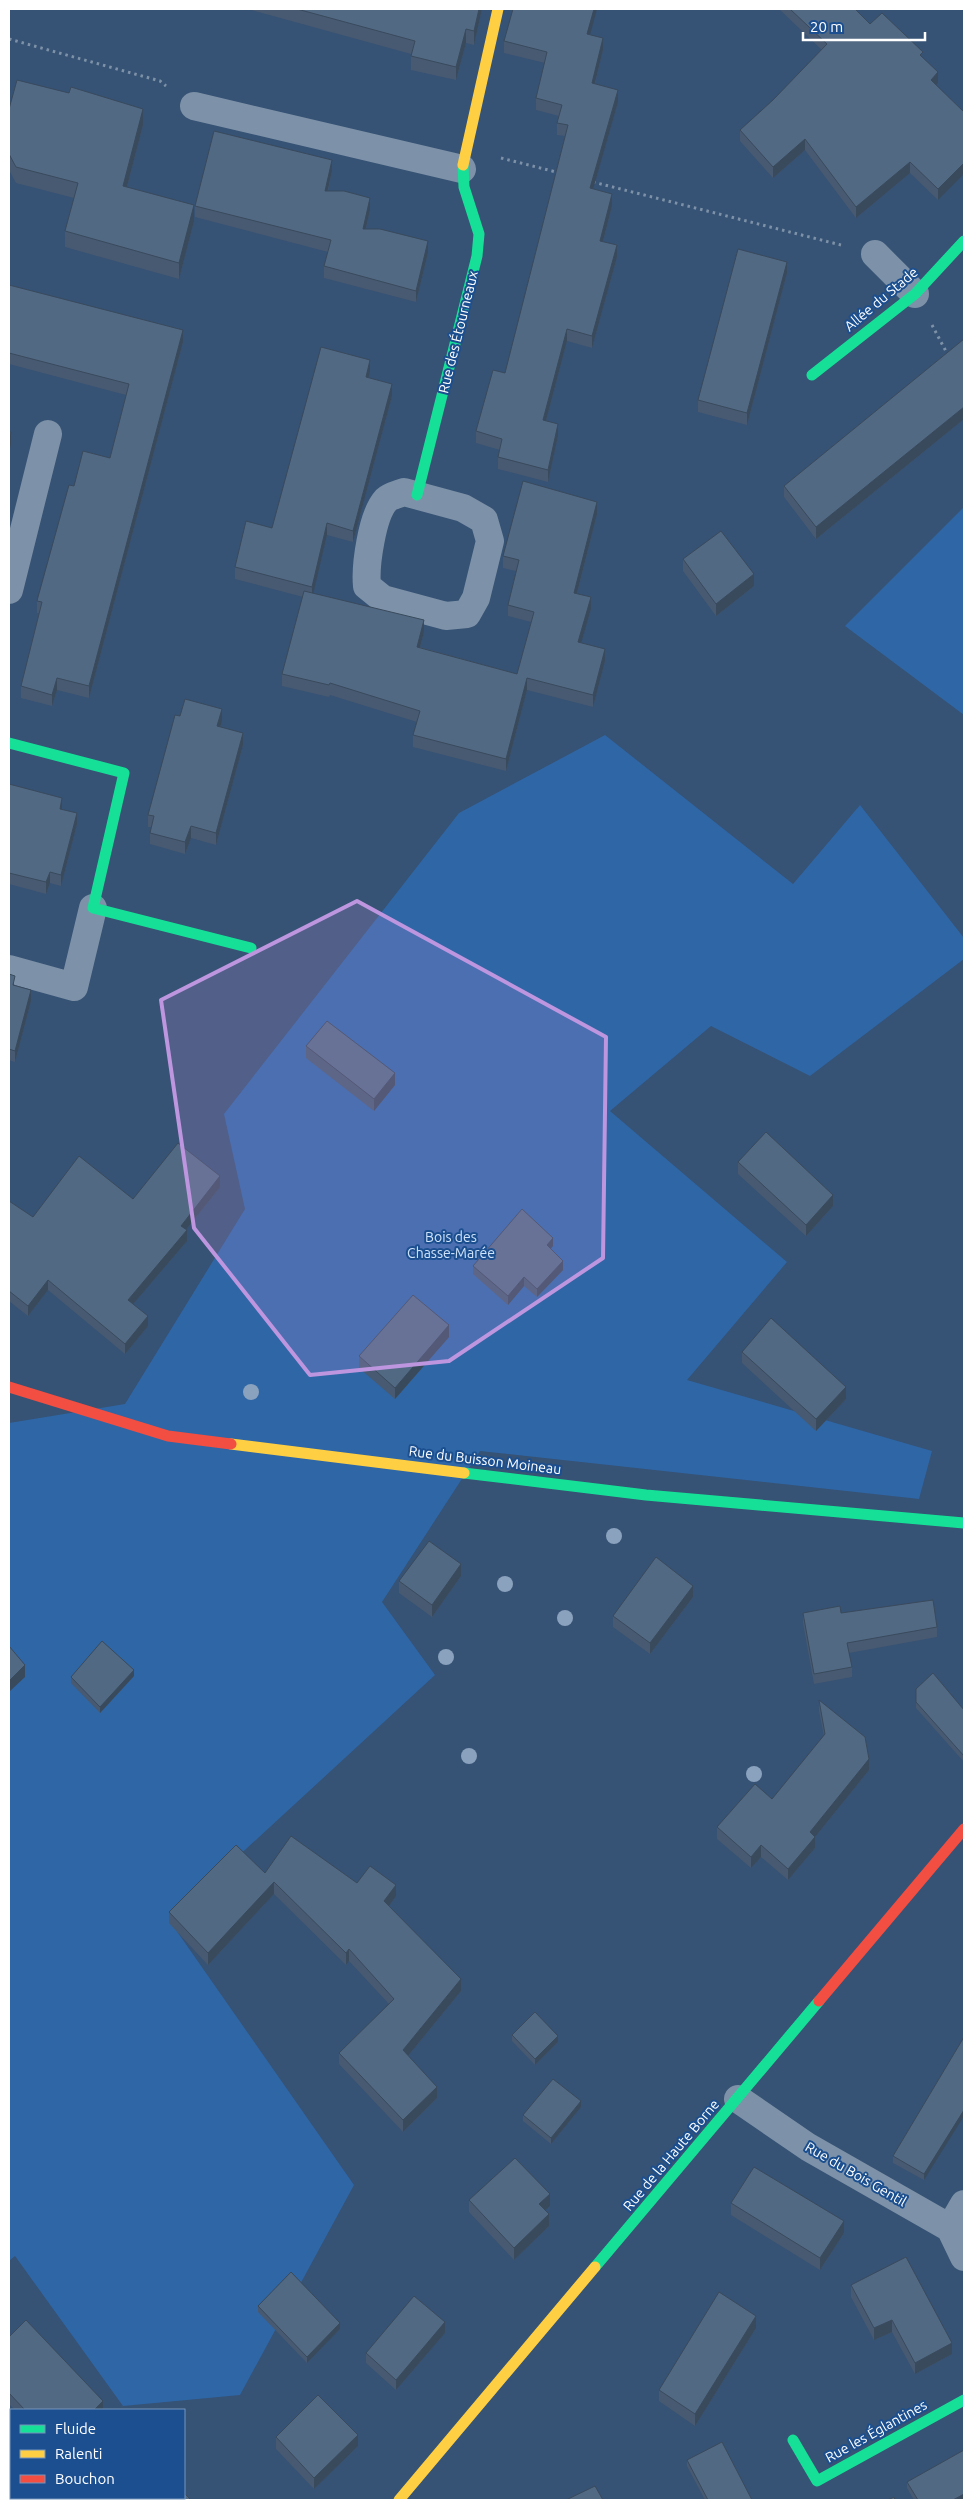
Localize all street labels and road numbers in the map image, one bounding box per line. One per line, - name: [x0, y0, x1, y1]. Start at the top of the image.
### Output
- street label: Allée du Stade: [841, 264, 921, 334]
- street label: Rue des Étourneaux: [434, 269, 481, 395]
- street label: Rue du Buisson Moineau: [408, 1443, 562, 1477]
- street label: Rue de la Haute Borne: [620, 2096, 722, 2214]
- street label: Rue du Bois Gentil: [802, 2138, 910, 2210]
- street label: Rue les Églantines: [822, 2396, 930, 2466]

